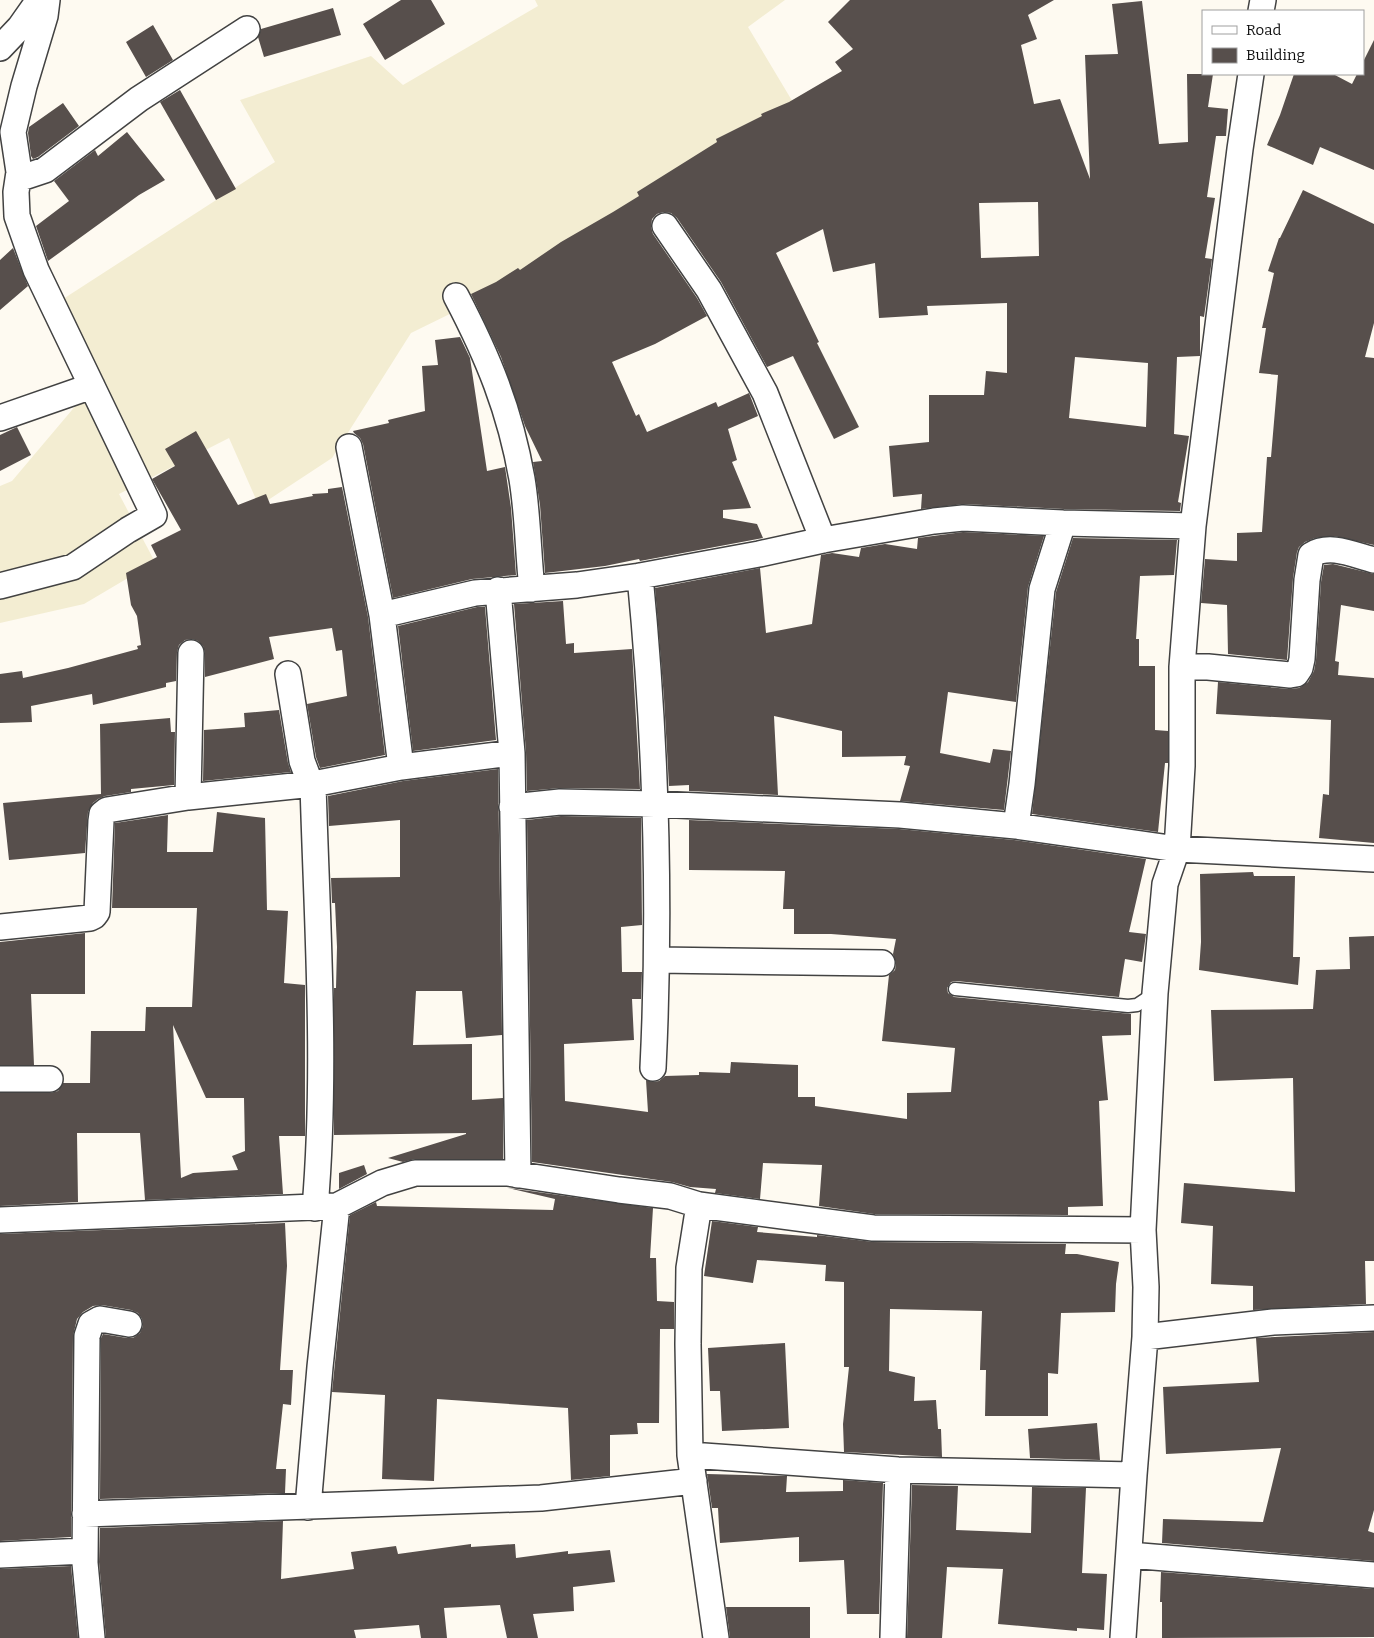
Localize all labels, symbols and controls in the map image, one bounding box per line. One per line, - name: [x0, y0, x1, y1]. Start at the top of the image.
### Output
- legend: [1202, 10, 1364, 75]
- text: Road: [1246, 21, 1281, 39]
- text: Building: [1246, 46, 1305, 64]

